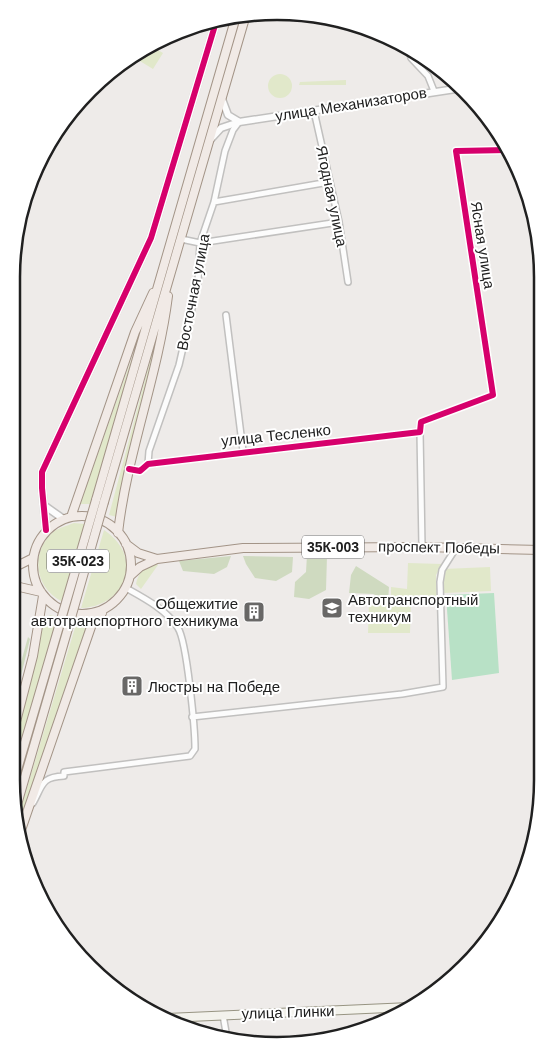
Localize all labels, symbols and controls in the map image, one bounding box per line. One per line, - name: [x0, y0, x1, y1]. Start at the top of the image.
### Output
- street label: улица Механизаторов: [274, 84, 428, 124]
- street label: Ягодная улица: [313, 144, 351, 249]
- street label: Ясная улица: [468, 200, 498, 291]
- street label: Восточная улица: [173, 232, 213, 352]
- street label: улица Тесленко: [220, 421, 332, 449]
- road number: 35К-003: [302, 536, 364, 558]
- street label: проспект Победы: [378, 537, 500, 557]
- road number: 35К-023: [47, 550, 109, 572]
- place label: Автотранспортный техникум: [348, 591, 479, 625]
- place label: Общежитие автотранспортного техникума: [31, 595, 239, 629]
- school or university icon: Автотранспортный техникум: [320, 596, 344, 620]
- building icon: Общежитие автотранспортного техникума: [242, 600, 266, 624]
- building icon: Люстры на Победе: [120, 674, 144, 698]
- place label: Люстры на Победе: [148, 678, 280, 695]
- street label: улица Глинки: [241, 1002, 335, 1022]

